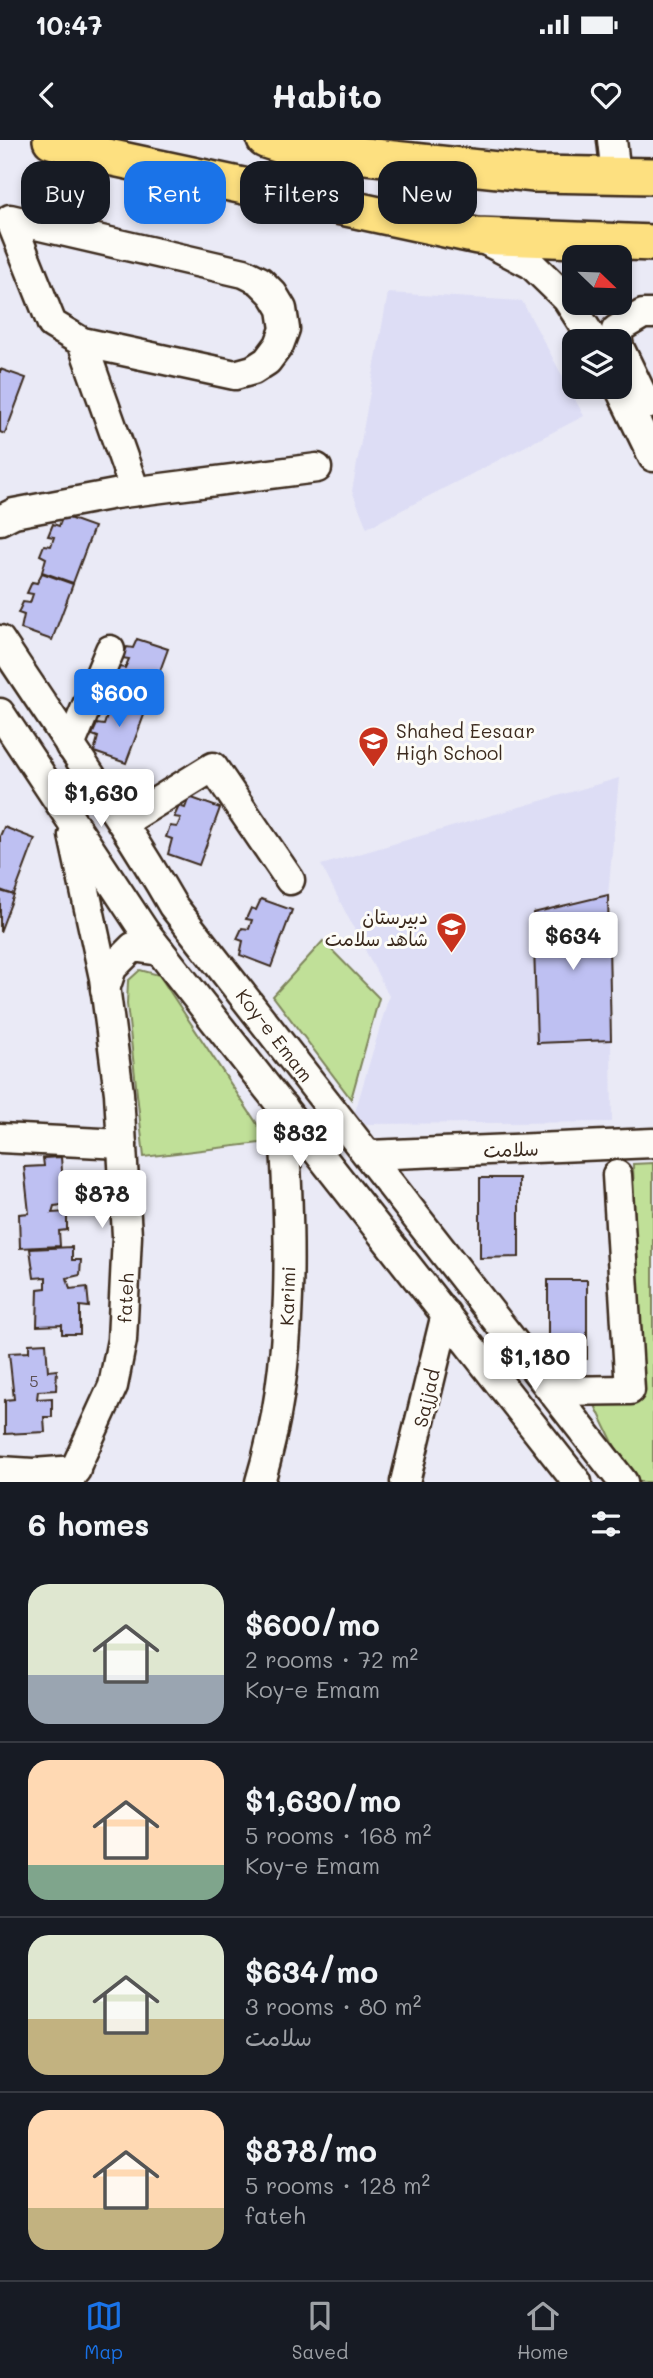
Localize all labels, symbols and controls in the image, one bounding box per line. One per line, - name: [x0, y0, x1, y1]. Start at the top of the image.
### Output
- text: 10:47: [35, 8, 102, 42]
- text: Habito: [271, 74, 382, 116]
- icon: back: [28, 76, 66, 114]
- icon: heart: [587, 76, 625, 114]
- chip: Buy: [21, 161, 110, 224]
- chip: Rent: [124, 161, 226, 224]
- chip: Filters: [240, 161, 364, 224]
- chip: New: [378, 161, 477, 224]
- north arrow: [562, 245, 632, 315]
- map controls: [562, 245, 632, 399]
- button: layers: [562, 329, 632, 399]
- pin: $600: [78, 670, 160, 729]
- text: $600: [90, 677, 148, 707]
- place label: Shahed Eesaar High School: [396, 718, 535, 765]
- school or university icon: Shahed Eesaar High School: [356, 724, 390, 768]
- pin: $1,630: [44, 770, 158, 829]
- text: $1,630: [64, 777, 138, 807]
- place label: دبیرستان شاهد سلامت: [325, 904, 428, 951]
- school or university icon: دبیرستان شاهد سلامت: [434, 910, 468, 954]
- pin: $634: [532, 912, 614, 972]
- text: $634: [545, 920, 601, 950]
- street label: Koy-e Emam: [231, 983, 319, 1087]
- pin: $832: [259, 1110, 341, 1169]
- text: $832: [272, 1117, 328, 1147]
- street label: سلامت: [483, 1136, 539, 1162]
- pin: $878: [61, 1170, 143, 1230]
- text: $878: [74, 1178, 130, 1208]
- street label: Karimi: [273, 1266, 301, 1326]
- street label: fateh: [111, 1272, 139, 1324]
- pin: $1,180: [478, 1334, 592, 1393]
- text: $1,180: [500, 1341, 570, 1371]
- street label: Sajjad: [407, 1366, 445, 1430]
- house number: 5: [29, 1370, 39, 1391]
- text: 6 homes: [28, 1504, 149, 1544]
- icon: filters: [587, 1505, 625, 1543]
- text: $600/mo: [245, 1604, 380, 1644]
- icon: home: [84, 1612, 168, 1696]
- text: 2 rooms · 72 m²: [245, 1644, 418, 1674]
- text: Koy-e Emam: [245, 1674, 380, 1704]
- text: $1,630/mo: [245, 1780, 401, 1820]
- icon: home: [84, 1788, 168, 1872]
- text: 5 rooms · 168 m²: [245, 1820, 431, 1850]
- text: Koy-e Emam: [245, 1850, 380, 1880]
- text: $634/mo: [245, 1951, 378, 1991]
- icon: home: [84, 1963, 168, 2047]
- text: 3 rooms · 80 m²: [245, 1991, 421, 2021]
- text: سلامت: [245, 2022, 312, 2052]
- text: $878/mo: [245, 2130, 377, 2170]
- icon: home: [84, 2138, 168, 2222]
- text: 5 rooms · 128 m²: [245, 2170, 430, 2200]
- text: fateh: [245, 2200, 306, 2230]
- tab: Map: [84, 2297, 123, 2364]
- tab: Saved: [292, 2297, 348, 2364]
- tab: Home: [517, 2297, 569, 2364]

